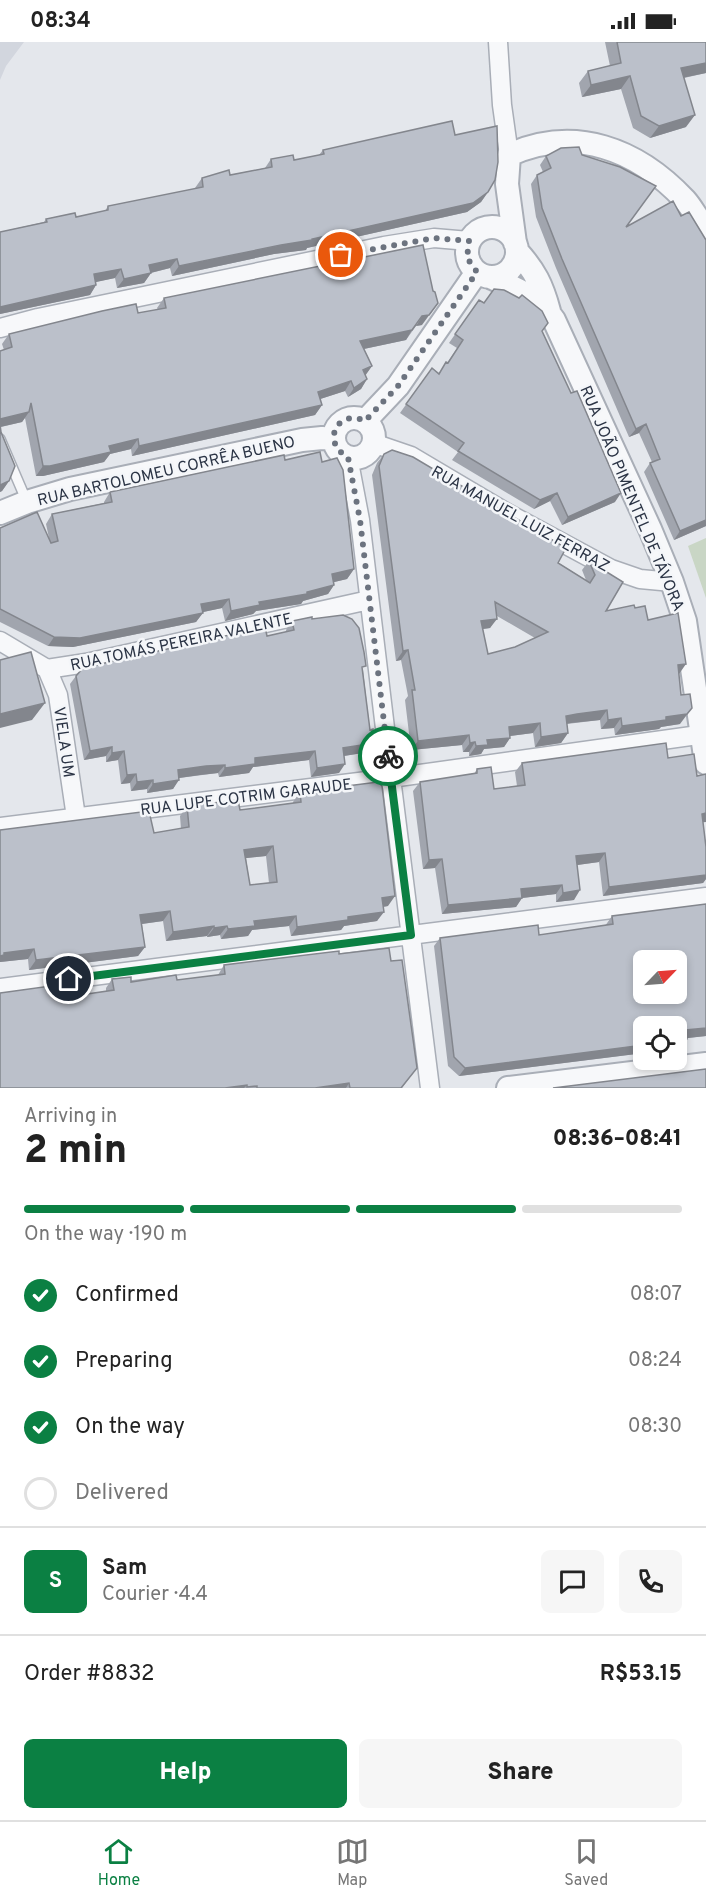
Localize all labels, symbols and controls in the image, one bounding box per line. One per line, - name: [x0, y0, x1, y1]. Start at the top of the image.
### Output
- text: 08:34: [30, 8, 91, 35]
- pin: [315, 229, 366, 280]
- icon: bag: [324, 238, 357, 271]
- street label: RUA JOÃO PIMENTEL DE TÁVORA: [574, 382, 691, 615]
- street label: RUA BARTOLOMEU CORRÊA BUENO: [35, 431, 297, 511]
- street label: RUA MANUEL LUIZ FERRAZ: [427, 462, 613, 577]
- street label: RUA TOMÁS PEREIRA VALENTE: [68, 608, 294, 676]
- street label: VIELA UM: [48, 706, 78, 779]
- courier: [358, 726, 418, 786]
- icon: bike: [372, 740, 405, 773]
- street label: RUA LUPE COTRIM GARAUDE: [139, 775, 353, 821]
- north arrow: [633, 950, 687, 1004]
- map controls: [633, 950, 687, 1070]
- pin: [43, 953, 94, 1004]
- icon: home: [52, 962, 85, 995]
- button: locate: [633, 1016, 687, 1070]
- text: Arriving in: [24, 1104, 117, 1130]
- text: 08:36–08:41: [553, 1126, 682, 1153]
- text: 2 min: [24, 1128, 127, 1177]
- text: On the way · 190 m: [24, 1222, 187, 1248]
- icon: check: [24, 1279, 57, 1312]
- text: Confirmed: [75, 1282, 179, 1309]
- text: 08:07: [630, 1282, 682, 1308]
- icon: check: [24, 1345, 57, 1378]
- text: Preparing: [75, 1348, 173, 1375]
- text: 08:24: [628, 1348, 682, 1374]
- icon: check: [24, 1411, 57, 1444]
- text: On the way: [75, 1414, 185, 1441]
- text: 08:30: [628, 1414, 682, 1440]
- text: Delivered: [75, 1480, 169, 1507]
- button: chat: [541, 1550, 604, 1613]
- button: phone: [619, 1550, 682, 1613]
- text: Sam: [102, 1555, 147, 1582]
- text: S: [49, 1568, 62, 1595]
- text: Courier · 4.4: [102, 1582, 208, 1608]
- text: Order #8832: [24, 1661, 154, 1688]
- text: R$53.15: [600, 1661, 682, 1688]
- button: Help: [24, 1739, 347, 1808]
- button: Share: [359, 1739, 682, 1808]
- tab: Home: [98, 1835, 140, 1891]
- tab: Map: [336, 1835, 369, 1891]
- tab: Saved: [564, 1835, 608, 1891]

